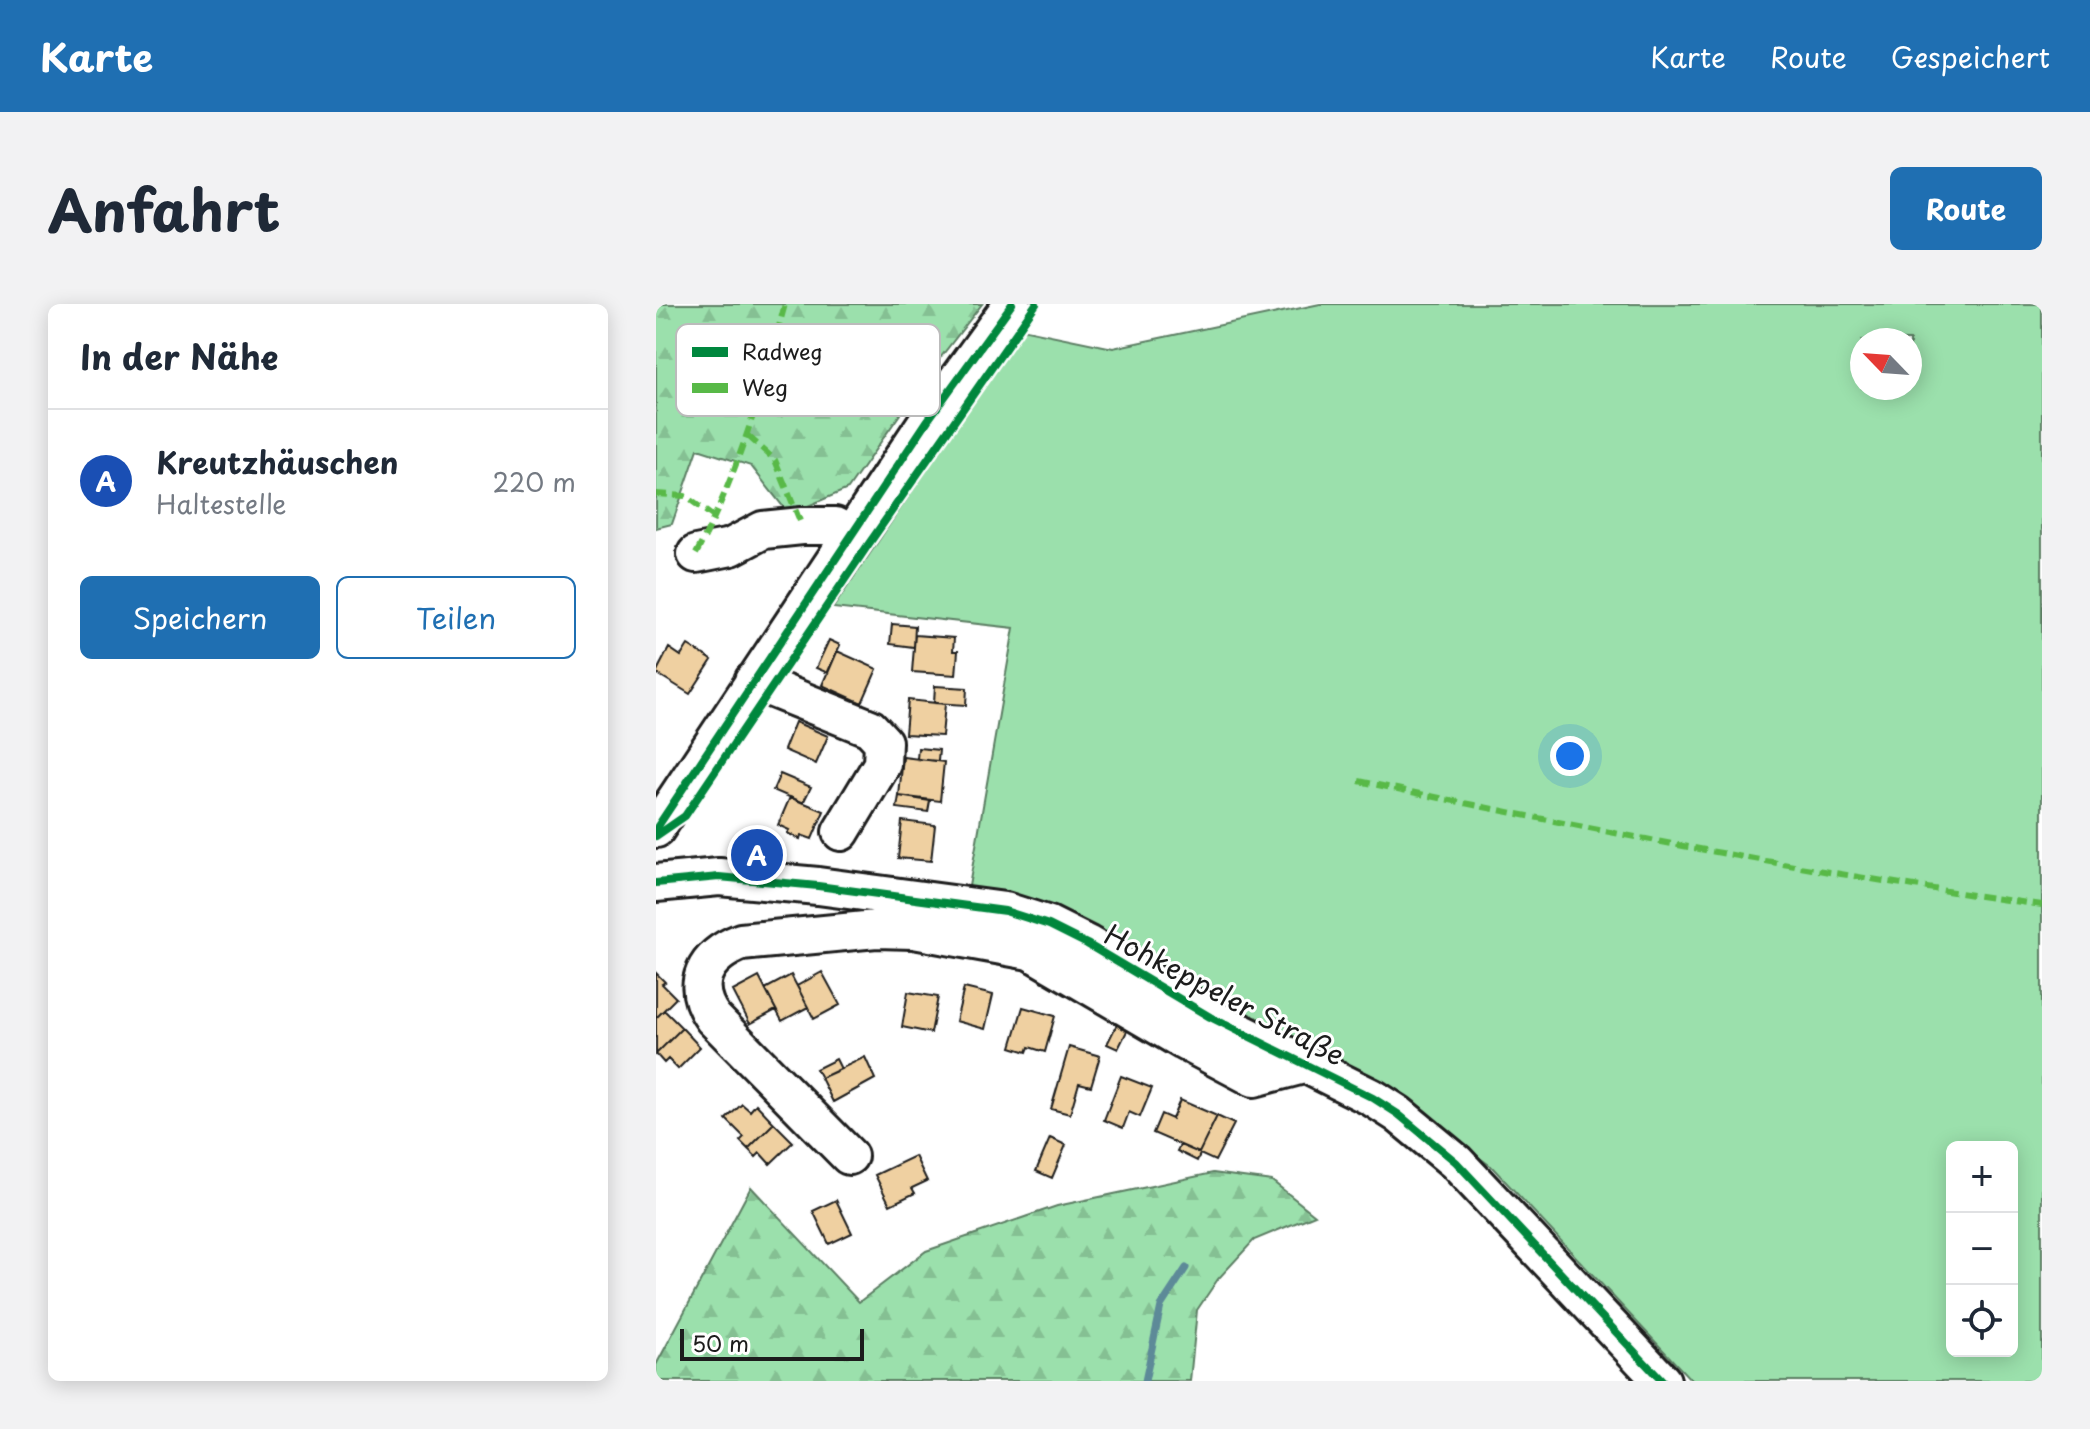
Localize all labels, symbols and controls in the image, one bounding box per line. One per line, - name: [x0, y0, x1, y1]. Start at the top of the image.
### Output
- text: Karte: [40, 28, 153, 85]
- text: Karte: [1650, 35, 1726, 78]
- text: Route: [1770, 35, 1847, 78]
- text: Gespeichert: [1891, 35, 2050, 78]
- text: Anfahrt: [48, 166, 281, 251]
- button: Route: [1890, 167, 2042, 250]
- legend: [676, 324, 940, 416]
- north arrow: [1850, 328, 1922, 400]
- text: In der Nähe: [80, 330, 278, 382]
- text: Radweg: [742, 334, 823, 367]
- text: Weg: [742, 370, 788, 403]
- text: Kreutzhäuschen: [156, 439, 398, 484]
- text: A: [96, 462, 116, 501]
- text: 220 m: [492, 462, 576, 501]
- text: Haltestelle: [156, 484, 287, 523]
- button: Speichern: [80, 576, 320, 659]
- button: Teilen: [336, 576, 576, 659]
- your location: [1550, 736, 1590, 776]
- pin: A: [731, 825, 783, 885]
- street label: Hohkeppeler Straße: [1097, 912, 1353, 1076]
- map controls: [1946, 1141, 2018, 1357]
- button: +: [1946, 1141, 2018, 1213]
- button: −: [1946, 1213, 2018, 1285]
- button: locate: [1946, 1285, 2018, 1357]
- scale bar: [680, 1325, 864, 1361]
- text: 50 m: [692, 1326, 749, 1359]

